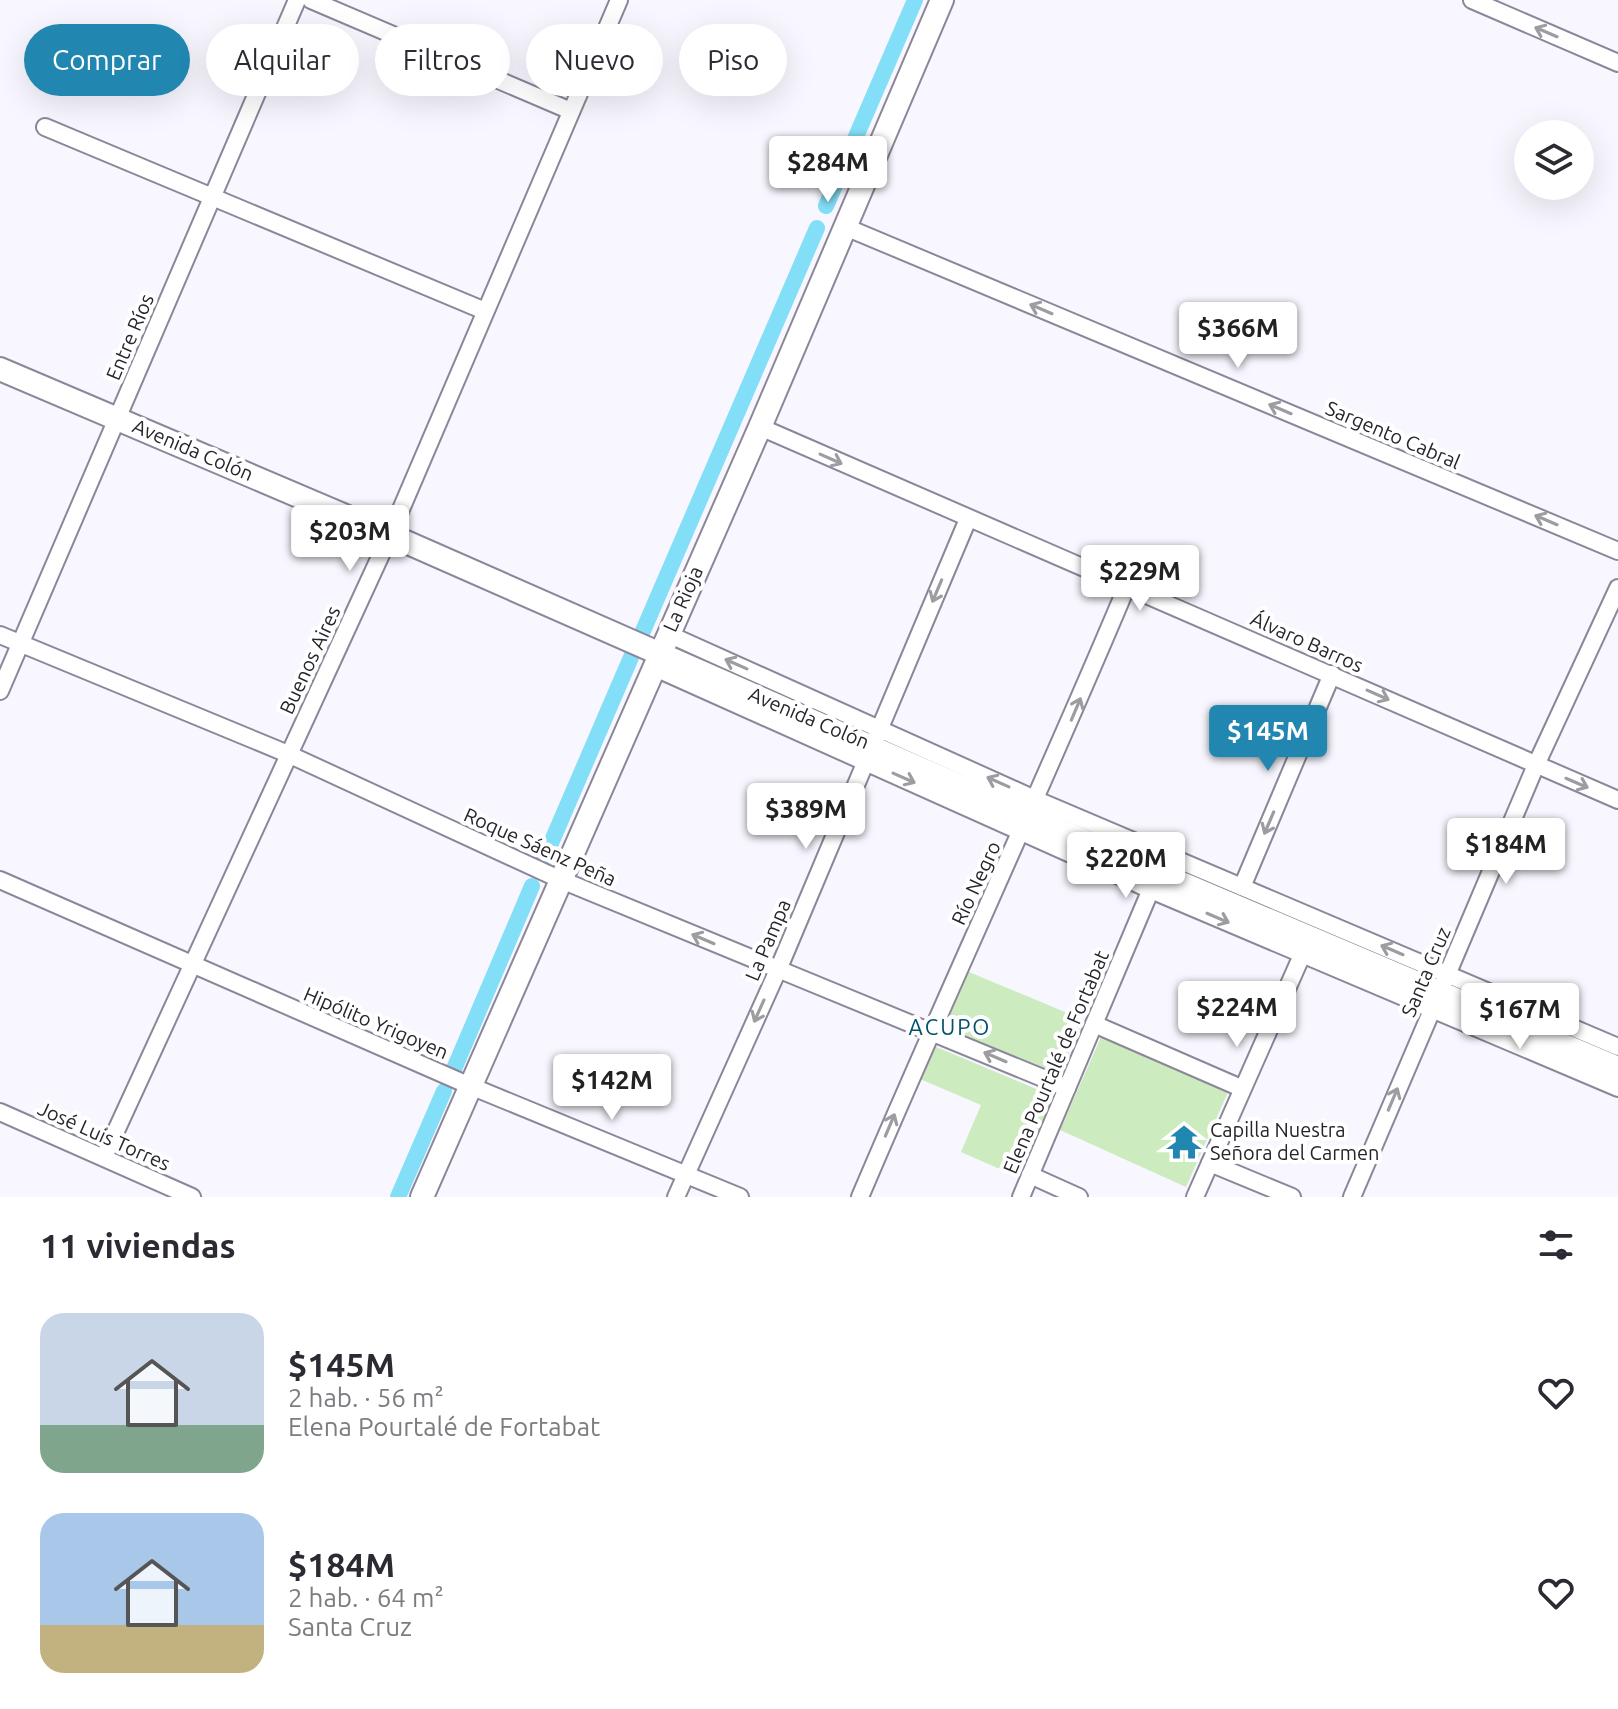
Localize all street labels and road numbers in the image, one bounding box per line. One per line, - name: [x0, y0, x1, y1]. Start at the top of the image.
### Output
- street label: Entre Ríos: [101, 290, 158, 383]
- street label: Sargento Cabral: [1323, 396, 1464, 473]
- street label: Avenida Colón: [129, 414, 257, 485]
- street label: La Rioja: [658, 562, 707, 635]
- street label: Buenos Aires: [274, 602, 345, 718]
- street label: Álvaro Barros: [1247, 607, 1367, 677]
- street label: Avenida Colón: [745, 682, 873, 753]
- street label: Roque Sáenz Peña: [461, 803, 620, 890]
- street label: Río Negro: [946, 837, 1005, 928]
- street label: La Pampa: [740, 896, 795, 984]
- street label: Santa Cruz: [1396, 923, 1455, 1020]
- street label: Elena Pourtalé de Fortabat: [998, 947, 1113, 1177]
- street label: Hipólito Yrigoyen: [300, 982, 452, 1063]
- street label: José Luis Torres: [35, 1096, 174, 1175]

